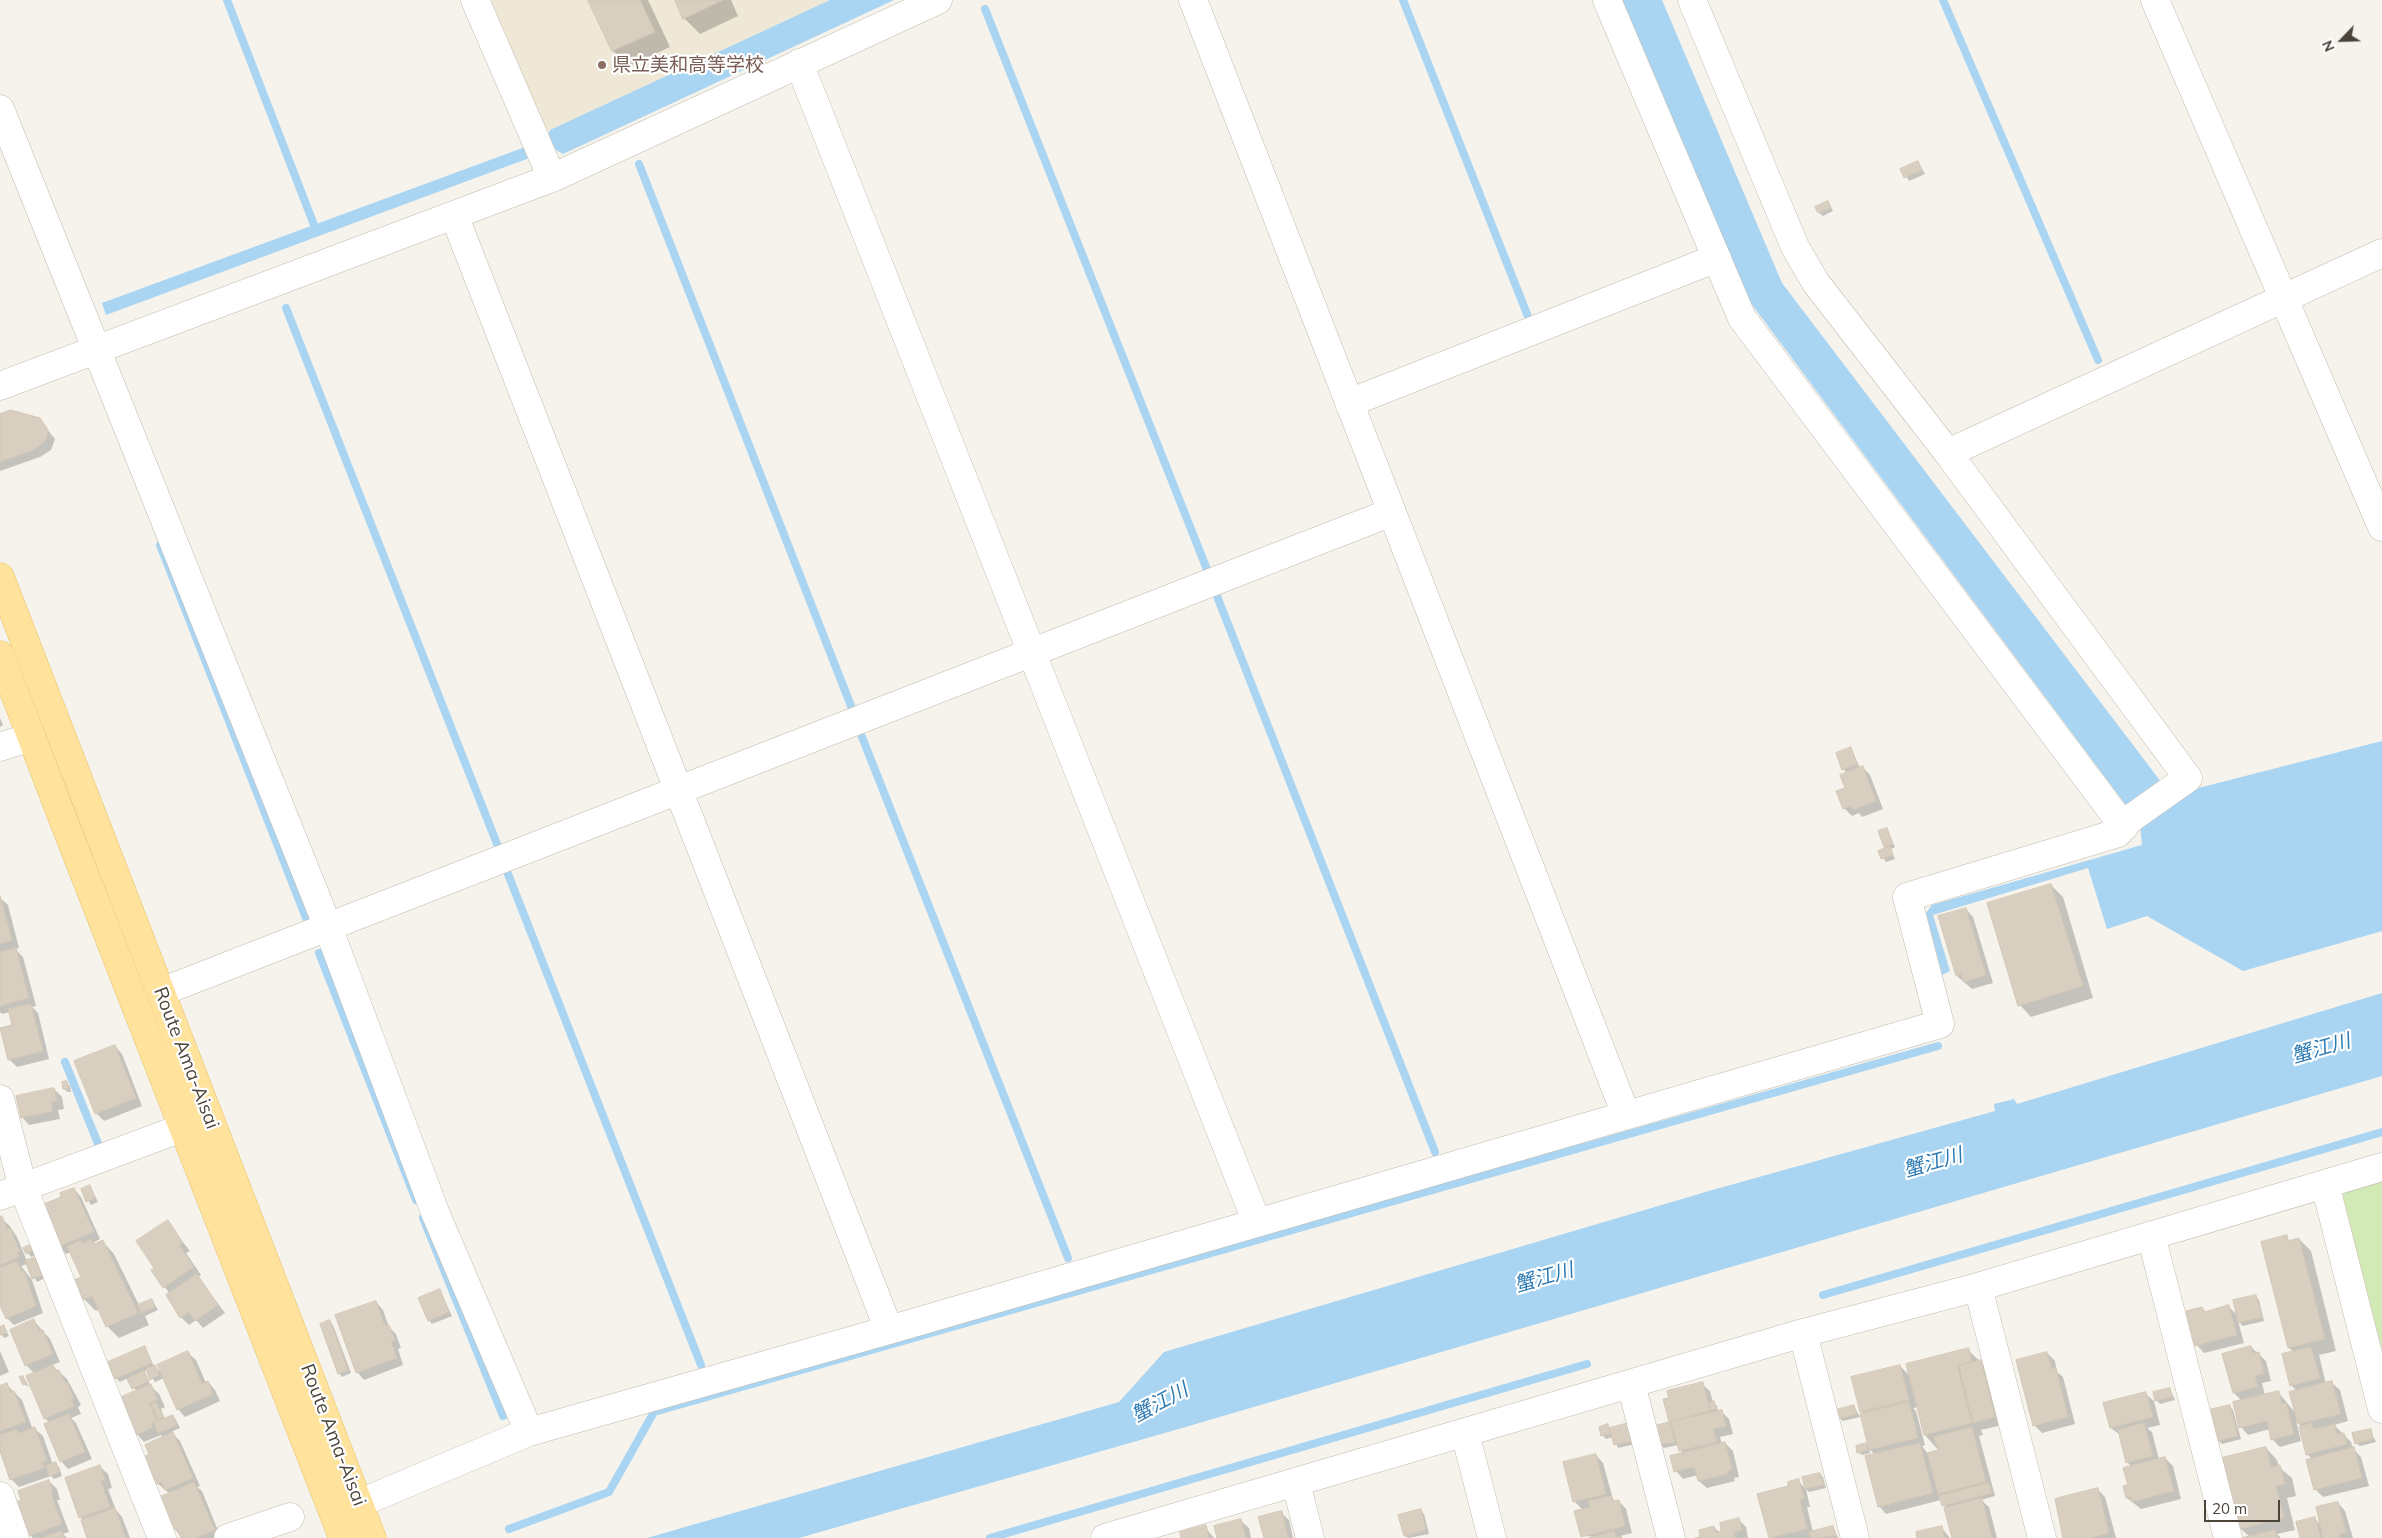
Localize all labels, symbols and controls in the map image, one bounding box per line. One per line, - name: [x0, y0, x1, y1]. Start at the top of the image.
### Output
- north arrow: [2317, 15, 2367, 65]
- text: N: [2318, 38, 2339, 55]
- place label: 県立美和高等学校: [612, 54, 764, 76]
- marker: 県立美和高等学校: [596, 59, 608, 71]
- street label: Route Ama-Aisai: [148, 984, 224, 1132]
- water label: 蟹江川: [2289, 1029, 2353, 1069]
- water label: 蟹江川: [1901, 1143, 1965, 1183]
- water label: 蟹江川: [1512, 1258, 1576, 1298]
- street label: Route Ama-Aisai: [295, 1361, 371, 1509]
- water label: 蟹江川: [1128, 1378, 1192, 1428]
- scale bar: [2207, 1490, 2283, 1522]
- text: 20 m: [2212, 1499, 2247, 1518]

